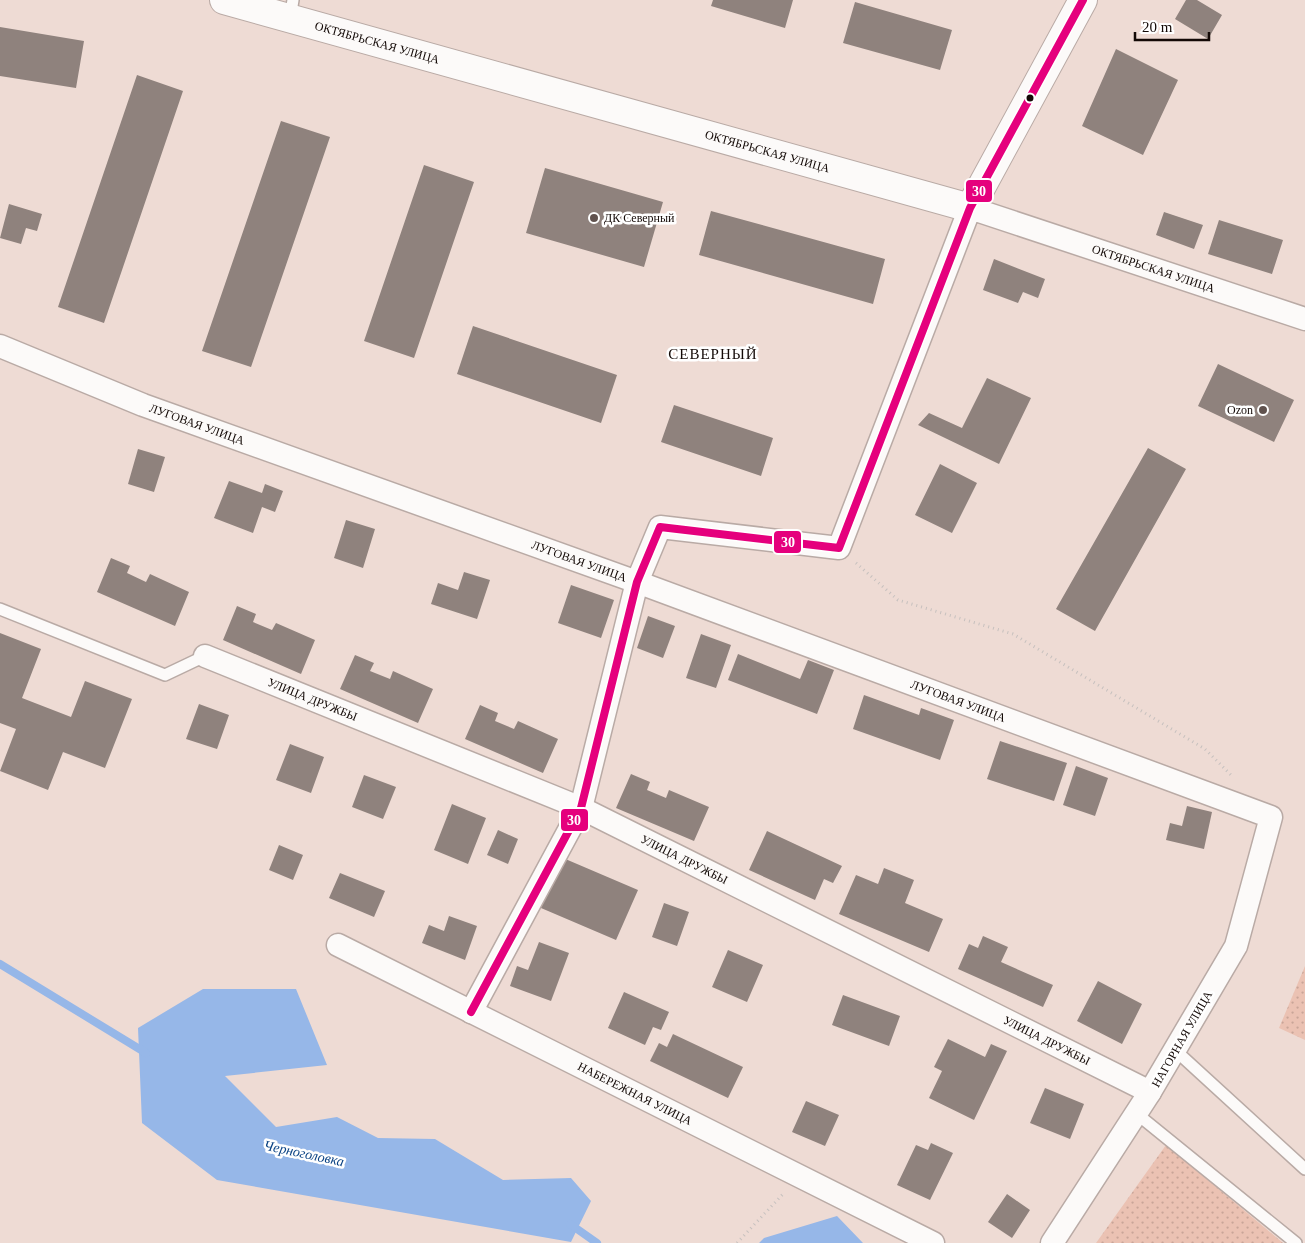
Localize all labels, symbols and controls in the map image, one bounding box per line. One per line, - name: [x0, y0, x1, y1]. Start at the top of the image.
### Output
- scale bar: [1135, 10, 1209, 42]
- street label: ОКТЯБРЬСКАЯ УЛИЦА: [313, 19, 441, 67]
- text: 20 m: [1142, 19, 1173, 35]
- unlabelled marker: [1025, 93, 1035, 103]
- street label: ОКТЯБРЬСКАЯ УЛИЦА: [703, 127, 831, 176]
- line badge: 30: [965, 179, 993, 203]
- text: 30: [972, 184, 986, 199]
- place label: ДК Северный: [604, 211, 675, 225]
- marker: ДК Северный: [588, 212, 600, 224]
- street label: ОКТЯБРЬСКАЯ УЛИЦА: [1090, 242, 1217, 296]
- district label: СЕВЕРНЫЙ: [668, 346, 758, 362]
- street label: ЛУГОВАЯ УЛИЦА: [147, 401, 247, 448]
- place label: Ozon: [1227, 403, 1253, 417]
- marker: Ozon: [1257, 404, 1269, 416]
- line badge: 30: [773, 530, 802, 554]
- text: 30: [781, 535, 795, 550]
- street label: ЛУГОВАЯ УЛИЦА: [530, 538, 629, 585]
- street label: УЛИЦА ДРУЖБЫ: [266, 675, 360, 724]
- street label: ЛУГОВАЯ УЛИЦА: [909, 677, 1008, 725]
- line badge: 30: [560, 808, 589, 832]
- text: 30: [567, 813, 581, 828]
- street label: УЛИЦА ДРУЖБЫ: [638, 832, 731, 887]
- street label: НАГОРНАЯ УЛИЦА: [1149, 988, 1215, 1090]
- street label: УЛИЦА ДРУЖБЫ: [1001, 1013, 1093, 1068]
- street label: НАБЕРЕЖНАЯ УЛИЦА: [575, 1059, 695, 1128]
- water label: Черноголовка: [262, 1138, 345, 1169]

